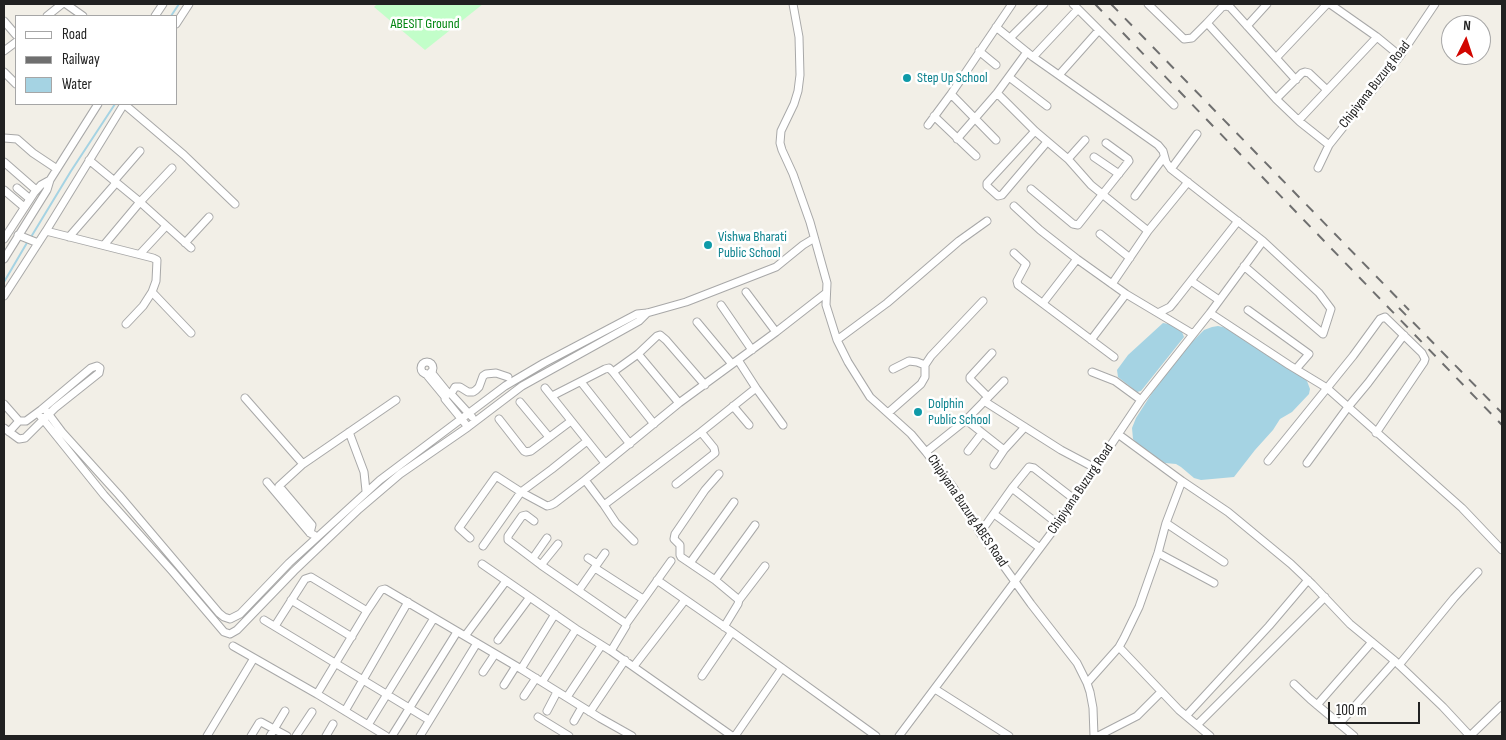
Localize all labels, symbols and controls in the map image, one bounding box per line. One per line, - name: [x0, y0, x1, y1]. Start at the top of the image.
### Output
- legend: [15, 15, 178, 105]
- north arrow: [1441, 15, 1491, 65]
- park label: ABESIT Ground: [390, 16, 460, 32]
- text: N: [1463, 17, 1471, 34]
- text: Road: [62, 25, 87, 44]
- street label: Chipiyana Buzurg Road: [1336, 38, 1414, 132]
- text: Railway: [62, 50, 100, 69]
- place label: Step Up School: [917, 70, 988, 86]
- marker: Step Up School: [901, 72, 913, 84]
- text: Water: [62, 75, 92, 94]
- place label: Vishwa Bharati Public School: [718, 229, 787, 262]
- marker: Vishwa Bharati Public School: [702, 239, 714, 251]
- place label: Dolphin Public School: [928, 396, 991, 428]
- marker: Dolphin Public School: [912, 406, 924, 418]
- street label: Chipiyana Buzurg Road: [1044, 440, 1118, 538]
- street label: Chipiyana Buzurg ABES Road: [923, 452, 1011, 570]
- scale bar: [1331, 692, 1424, 724]
- text: 100 m: [1336, 701, 1367, 720]

